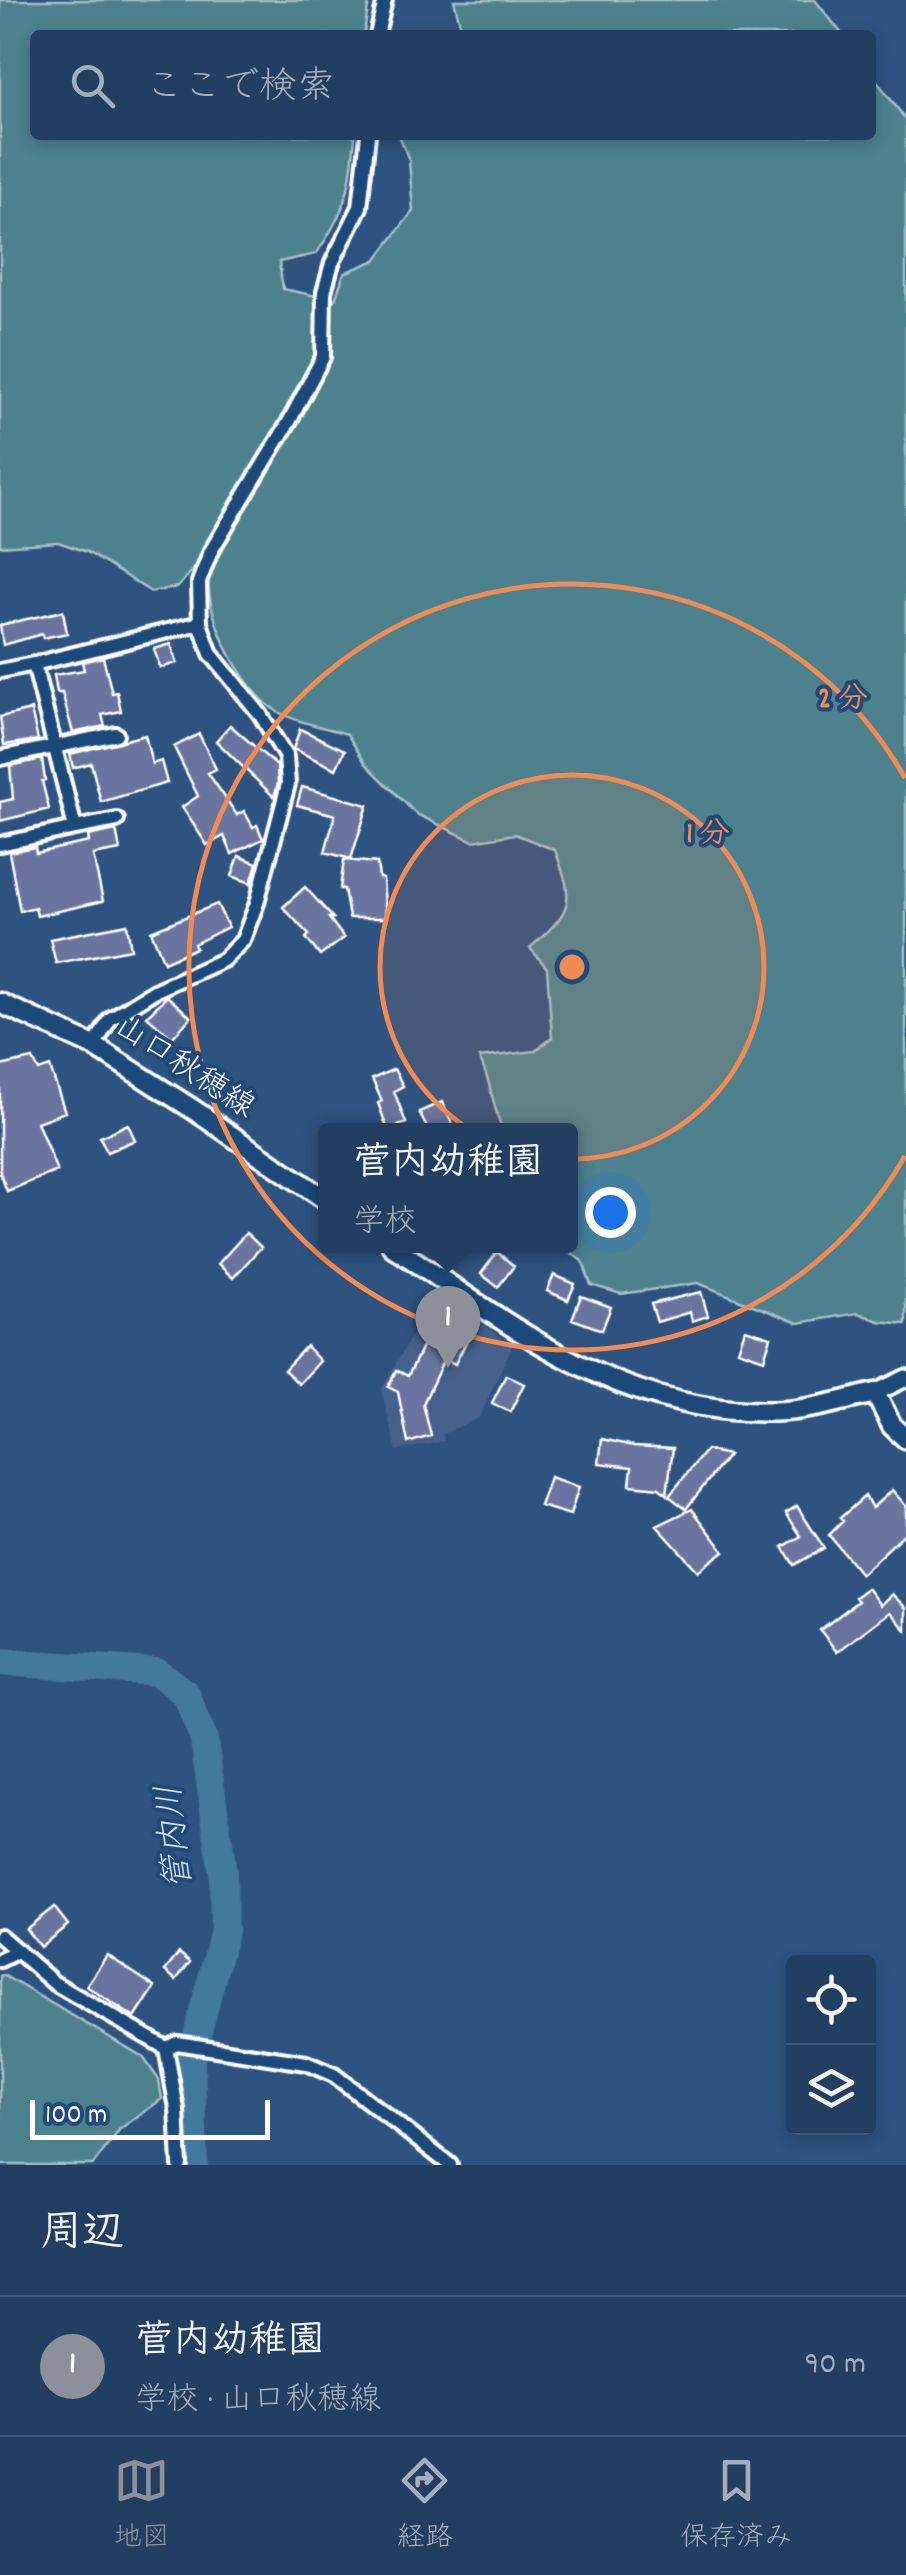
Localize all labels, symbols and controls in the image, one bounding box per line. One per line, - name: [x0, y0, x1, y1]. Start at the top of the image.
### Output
- search box: [30, 30, 876, 140]
- icon: search: [65, 58, 120, 113]
- text: ここで検索: [145, 62, 335, 117]
- text: 2 分: [818, 680, 868, 723]
- text: 1 分: [686, 815, 730, 858]
- centre of rings: [554, 949, 590, 985]
- street label: 山口秋穂線: [103, 1006, 263, 1132]
- popup: [318, 1123, 578, 1253]
- text: 菅内幼稚園: [353, 1138, 543, 1193]
- your location: [585, 1187, 636, 1238]
- text: 学校: [353, 1201, 417, 1247]
- pin: 1: [416, 1286, 480, 1368]
- water label: 管内川: [147, 1782, 207, 1892]
- map controls: [786, 1955, 876, 2135]
- button: locate: [786, 1955, 876, 2045]
- button: layers: [786, 2045, 876, 2135]
- scale bar: [30, 2095, 270, 2140]
- text: 100 m: [45, 2097, 107, 2137]
- text: 周辺: [40, 2206, 124, 2266]
- text: 菅内幼稚園: [135, 2316, 325, 2371]
- text: 1: [69, 2343, 76, 2389]
- text: 90 m: [805, 2343, 866, 2389]
- text: 学校 · 山口秋穂線: [135, 2379, 381, 2425]
- tab: 地図: [114, 2453, 170, 2560]
- tab: 経路: [397, 2453, 453, 2560]
- tab: 保存済み: [680, 2453, 792, 2560]

